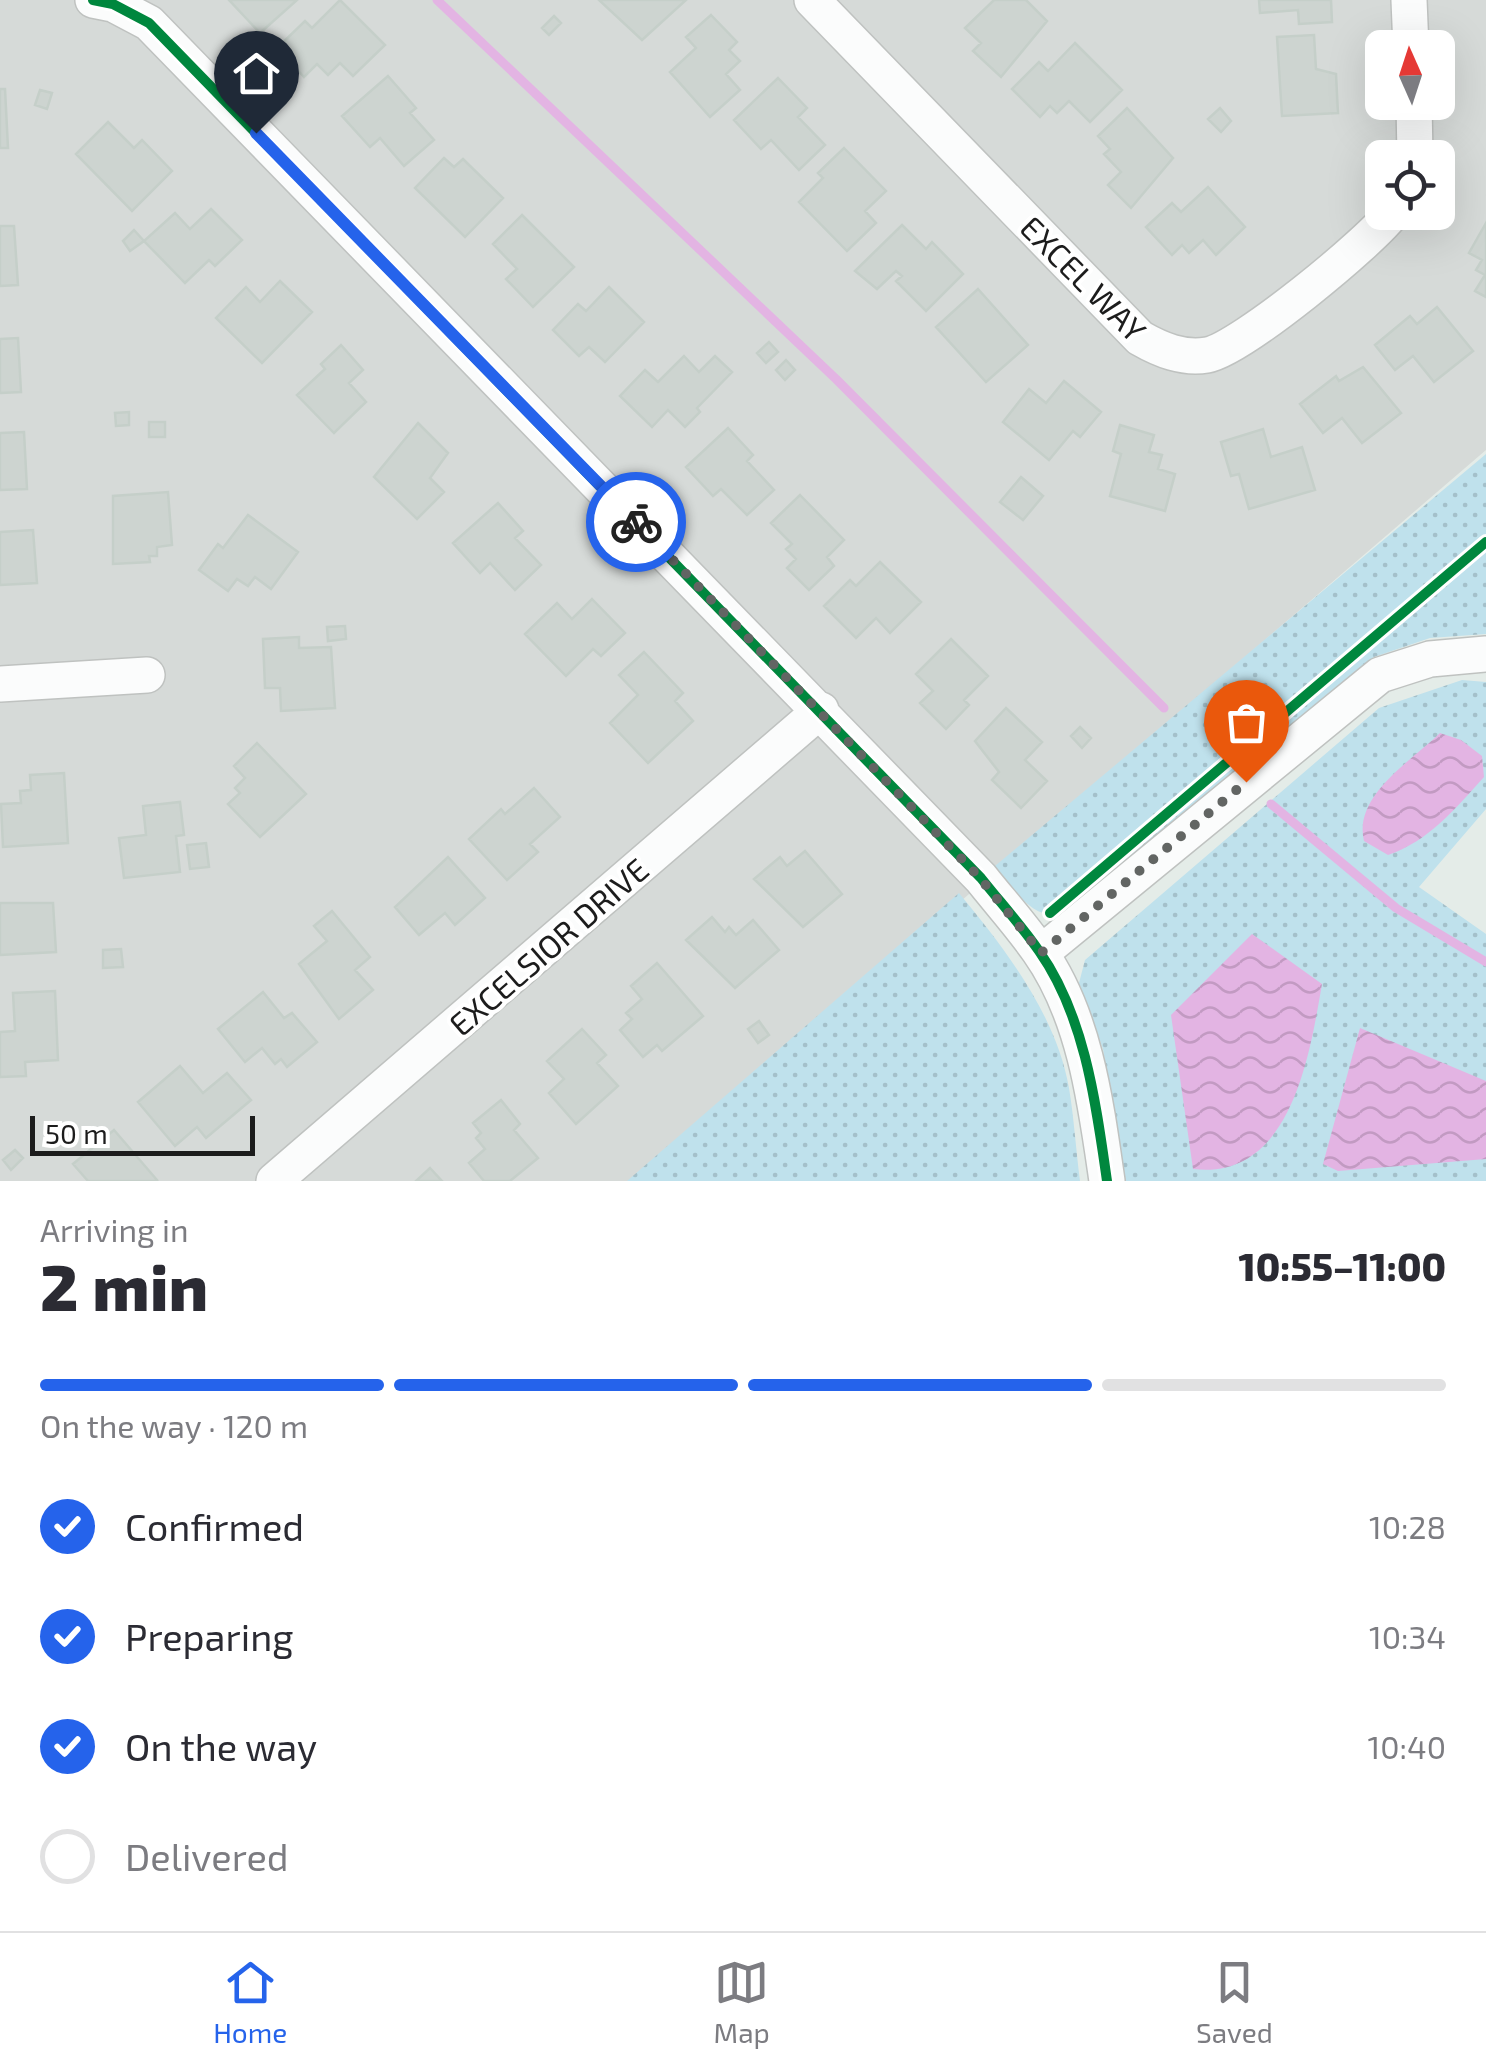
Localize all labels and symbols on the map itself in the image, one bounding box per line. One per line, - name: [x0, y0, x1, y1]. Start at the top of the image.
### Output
- north arrow: [1365, 30, 1455, 120]
- pin: [214, 31, 299, 134]
- street label: EXCEL WAY: [1013, 207, 1155, 349]
- courier: [586, 472, 686, 572]
- pin: [1204, 680, 1289, 783]
- street label: EXCELSIOR DRIVE: [441, 849, 655, 1043]
- scale bar: [30, 1111, 255, 1156]

